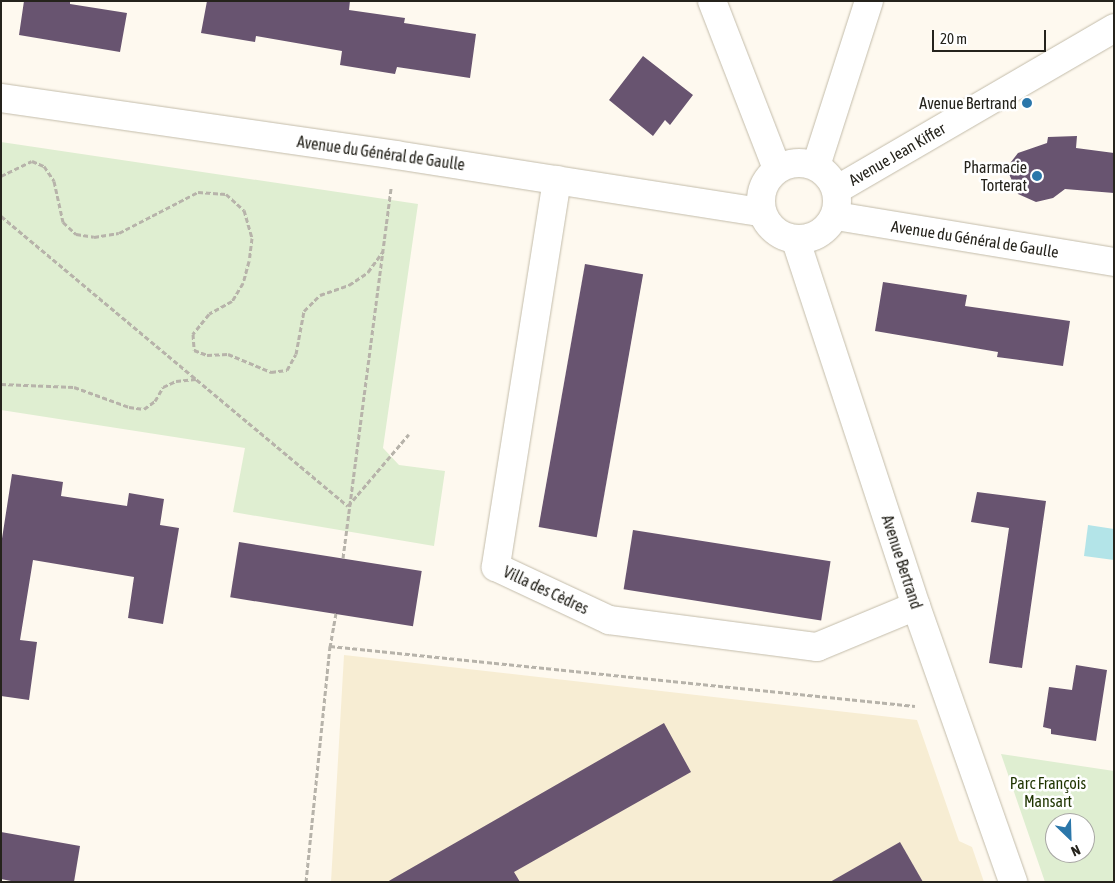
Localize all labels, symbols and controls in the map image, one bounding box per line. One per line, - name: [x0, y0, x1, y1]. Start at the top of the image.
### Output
- scale bar: [935, 20, 1049, 52]
- text: 20 m: [940, 30, 967, 47]
- place label: Avenue Bertrand: [919, 93, 1017, 113]
- marker: Avenue Bertrand: [1021, 97, 1033, 109]
- street label: Avenue Jean Kiffer: [845, 119, 949, 189]
- street label: Avenue du Général de Gaulle: [296, 132, 466, 174]
- place label: Pharmacie Torterat: [963, 157, 1027, 195]
- marker: Pharmacie Torterat: [1031, 170, 1043, 182]
- street label: Avenue du Général de Gaulle: [890, 216, 1060, 262]
- street label: Avenue Bertrand: [878, 513, 926, 611]
- street label: Villa des Cèdres: [500, 562, 592, 618]
- park label: Parc François Mansart: [1010, 773, 1086, 811]
- north arrow: [1045, 813, 1095, 863]
- text: N: [1069, 842, 1083, 860]

